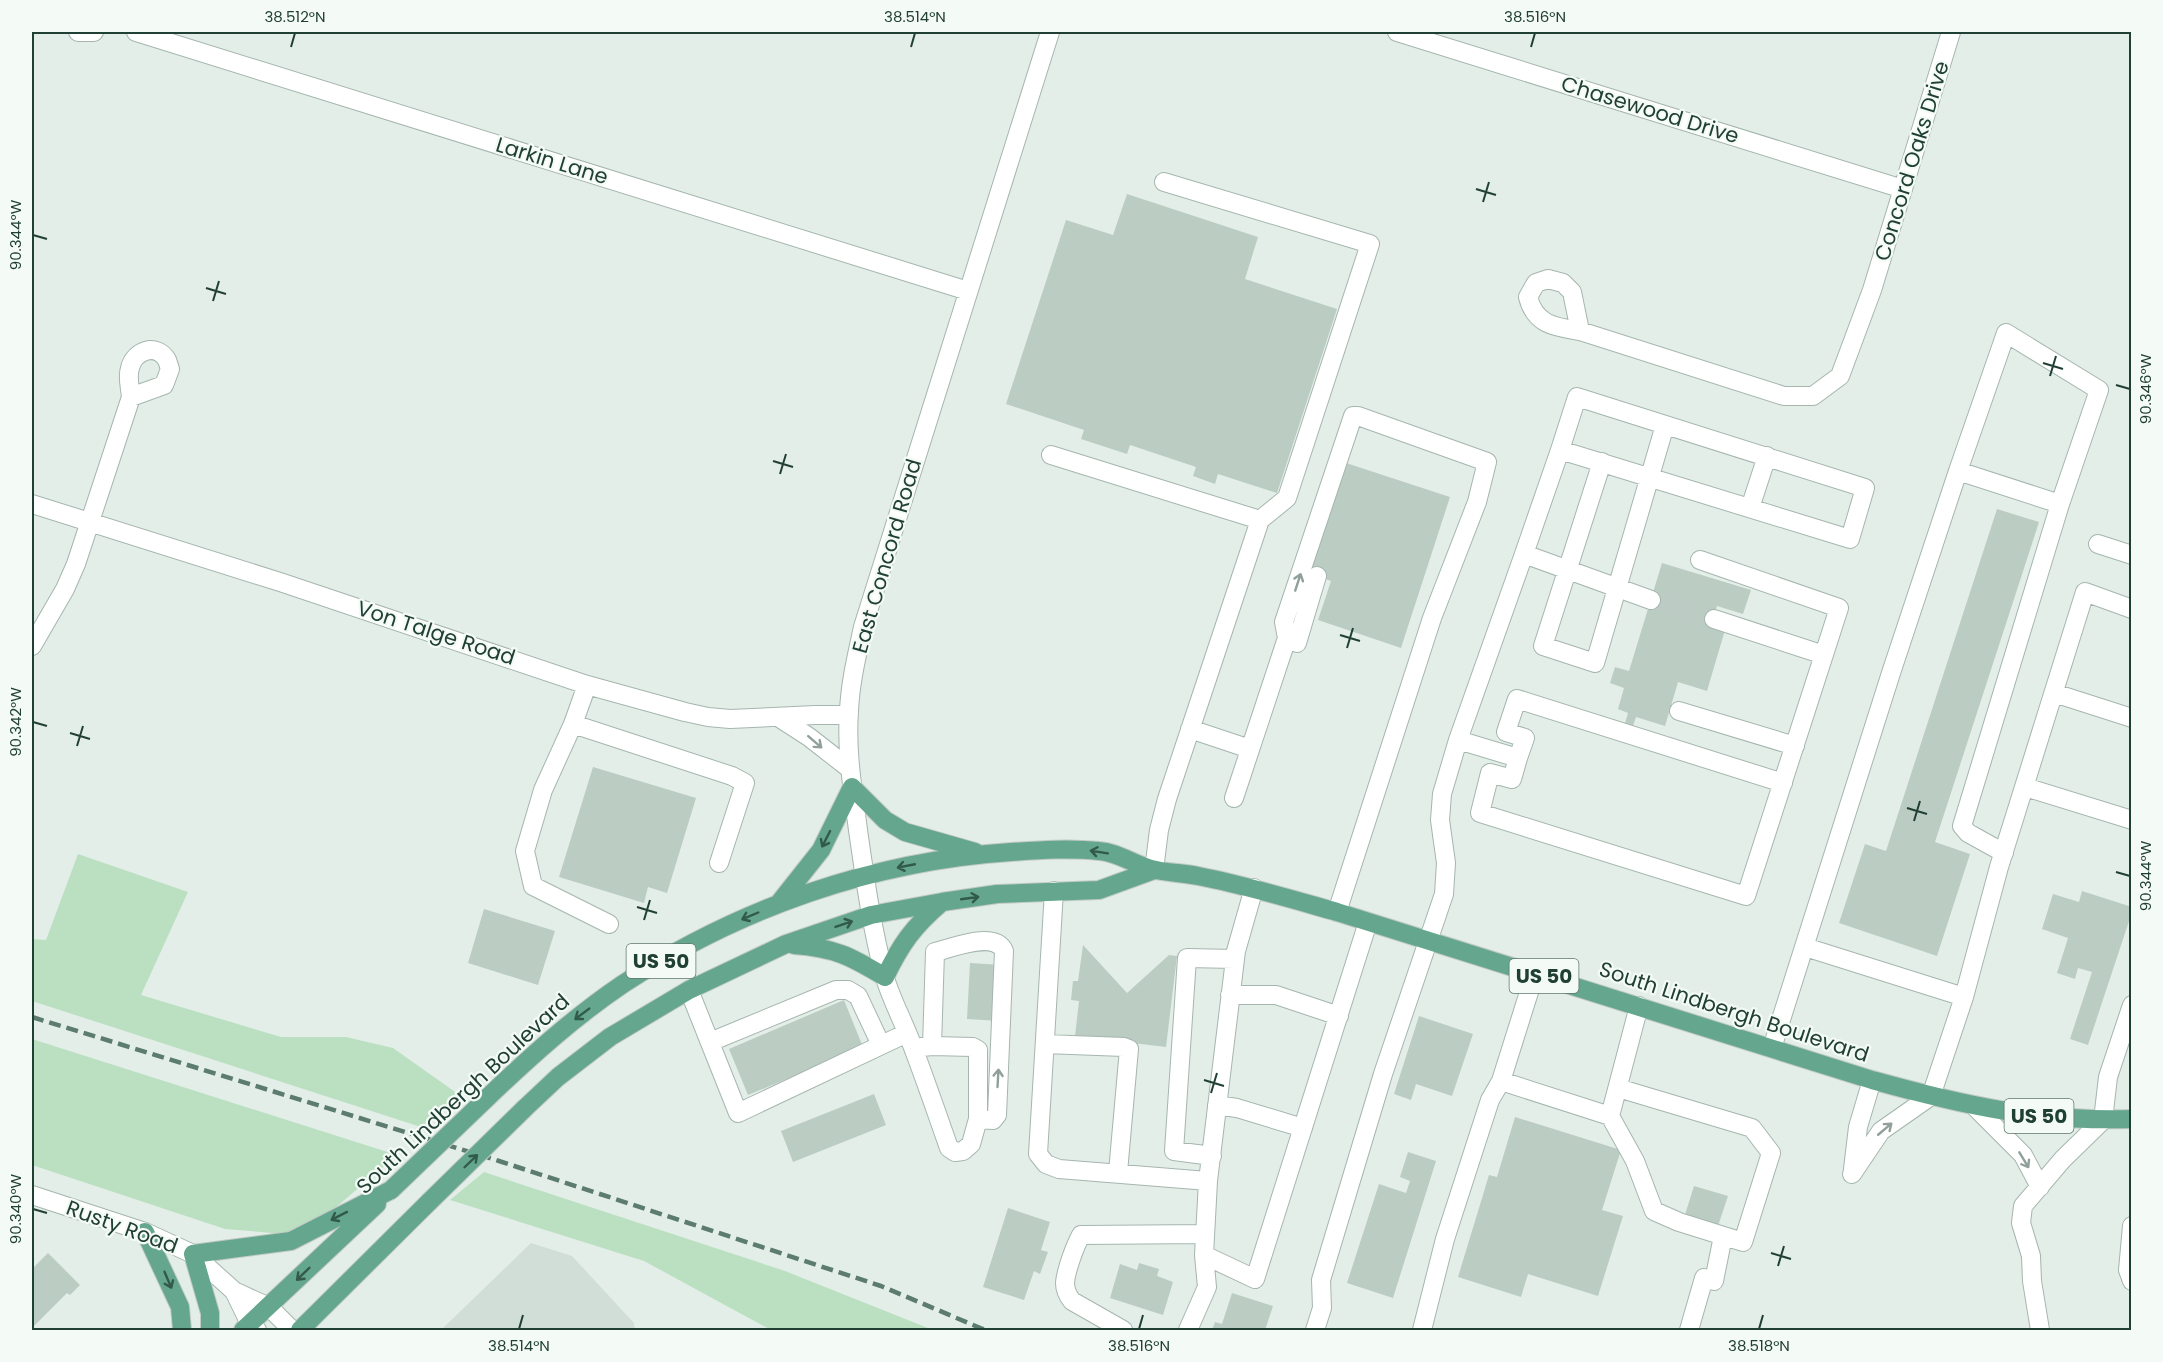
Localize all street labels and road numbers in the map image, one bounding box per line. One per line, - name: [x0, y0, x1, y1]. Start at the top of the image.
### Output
- street label: Concord Oaks Drive: [1867, 57, 1956, 264]
- street label: Chasewood Drive: [1558, 69, 1743, 150]
- street label: Larkin Lane: [493, 130, 612, 191]
- street label: East Concord Road: [845, 455, 928, 656]
- street label: Von Talge Road: [353, 593, 519, 672]
- road number: US 50: [626, 944, 696, 978]
- street label: South Lindbergh Boulevard: [1596, 954, 1873, 1069]
- road number: US 50: [1510, 959, 1578, 993]
- street label: South Lindbergh Boulevard: [350, 987, 576, 1200]
- road number: US 50: [2004, 1099, 2074, 1133]
- street label: Rusty Road: [62, 1193, 182, 1260]

